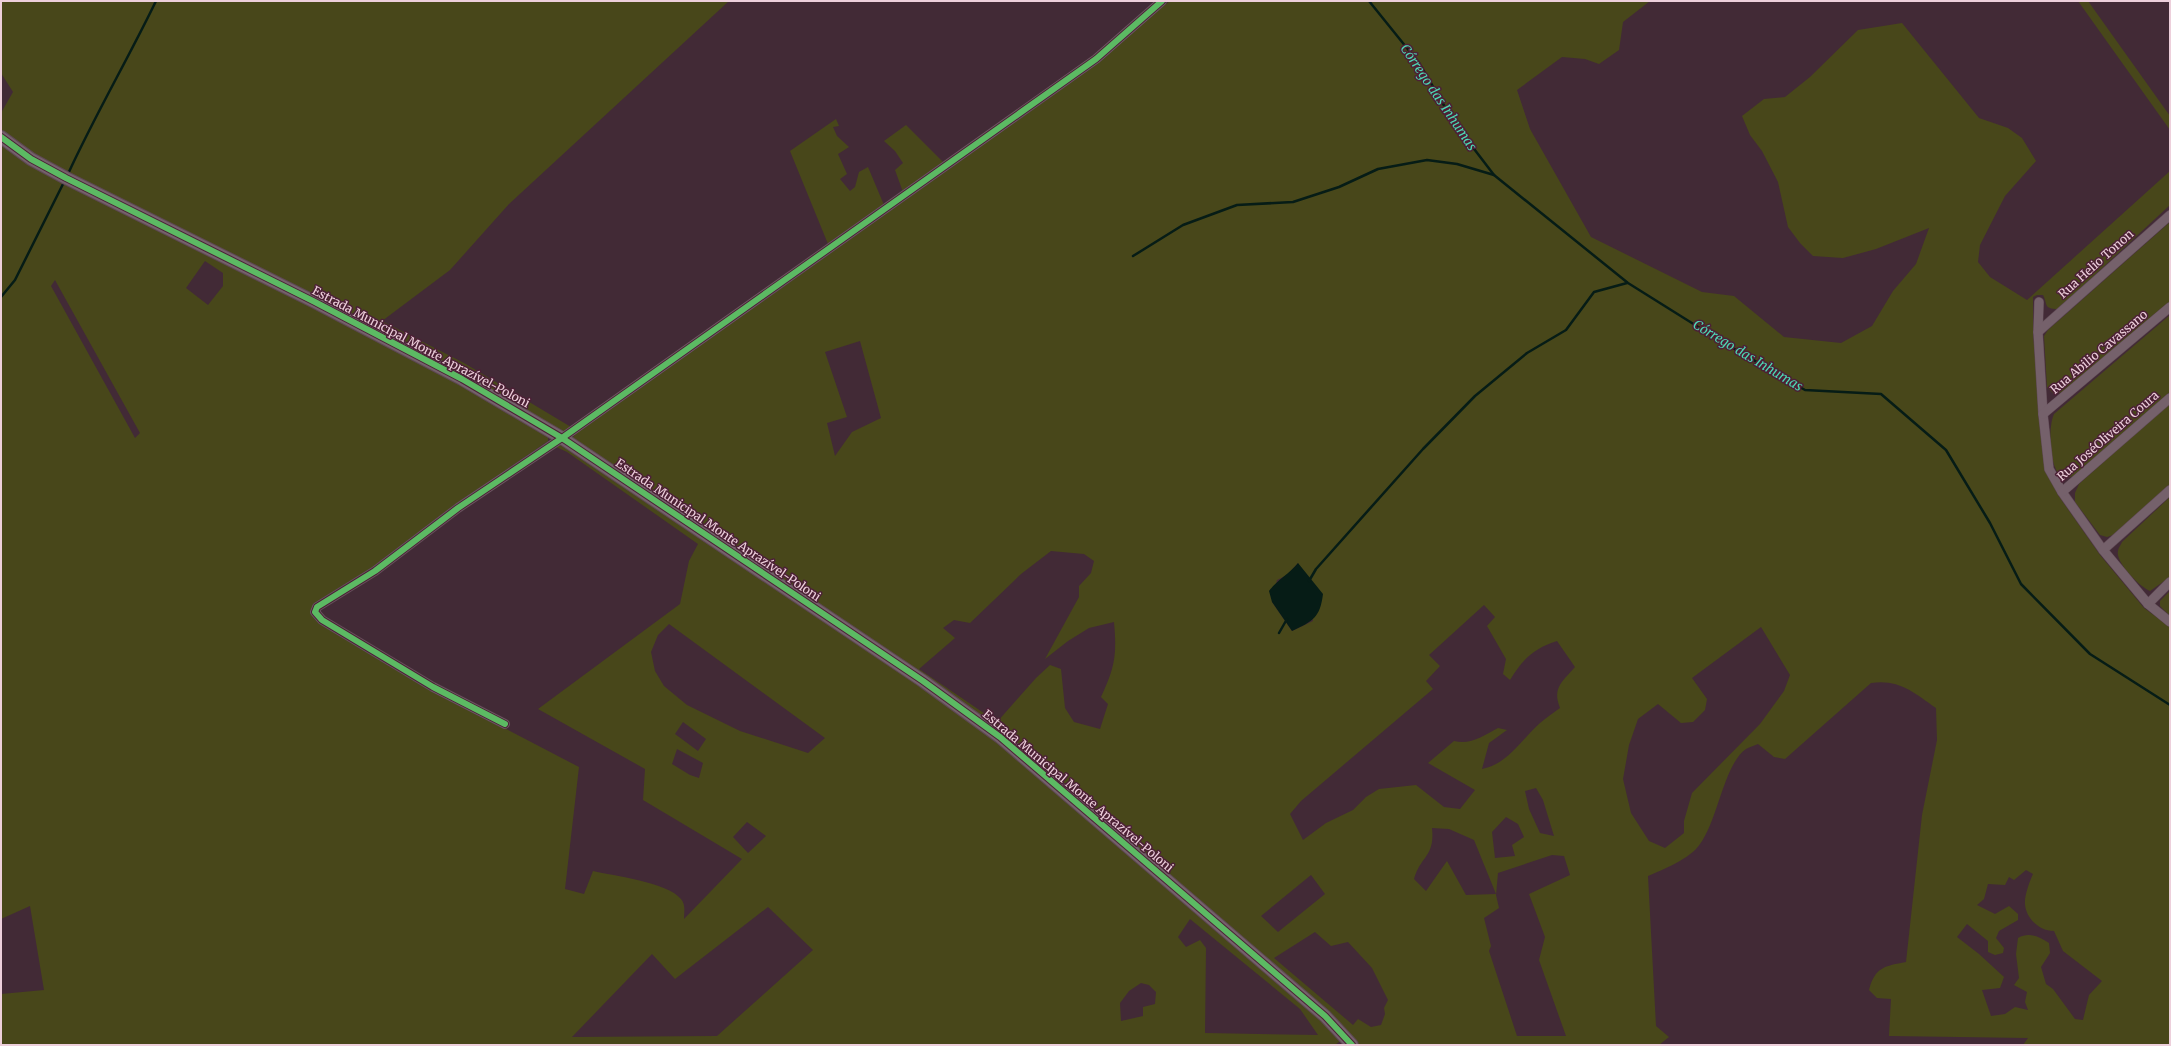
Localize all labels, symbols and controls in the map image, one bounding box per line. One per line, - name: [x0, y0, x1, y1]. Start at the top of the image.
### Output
- water label: Córrego das Inhumas: [1397, 41, 1481, 154]
- street label: Rua Helio Tonon: [2055, 226, 2136, 301]
- street label: Estrada Municipal Monte Aprazível-Poloni: [310, 283, 533, 411]
- street label: Rua Abilio Cavassano: [2047, 307, 2150, 397]
- water label: Córrego das Inhumas: [1690, 316, 1806, 395]
- street label: Rua JoséOliveira Coura: [2054, 387, 2162, 484]
- street label: Estrada Municipal Monte Aprazível-Poloni: [613, 455, 824, 604]
- street label: Estrada Municipal Monte Aprazível-Poloni: [980, 706, 1177, 875]

